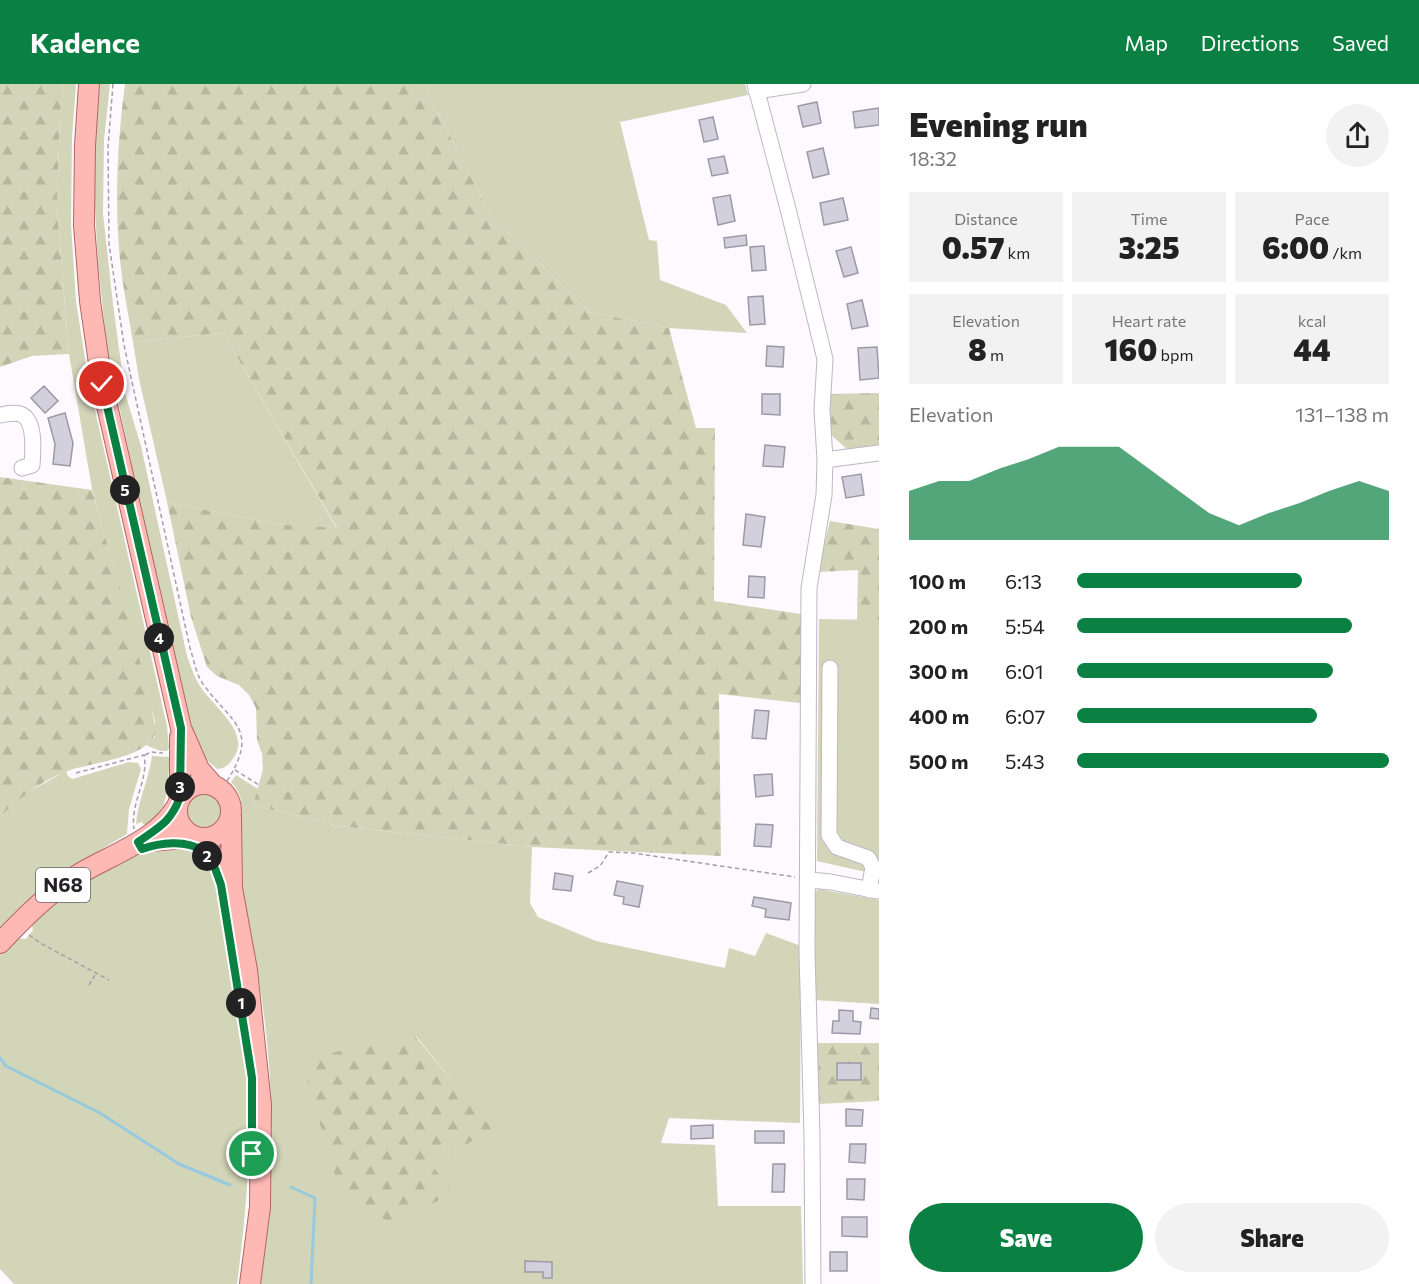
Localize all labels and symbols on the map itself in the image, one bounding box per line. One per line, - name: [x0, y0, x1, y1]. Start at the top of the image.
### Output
- pin: [76, 358, 127, 409]
- pin: 5: [110, 475, 140, 505]
- pin: 4: [144, 623, 174, 653]
- pin: 3: [165, 772, 195, 802]
- pin: 2: [192, 841, 222, 871]
- road number: N68: [36, 868, 90, 902]
- pin: 1: [226, 988, 256, 1018]
- pin: [226, 1128, 277, 1179]

